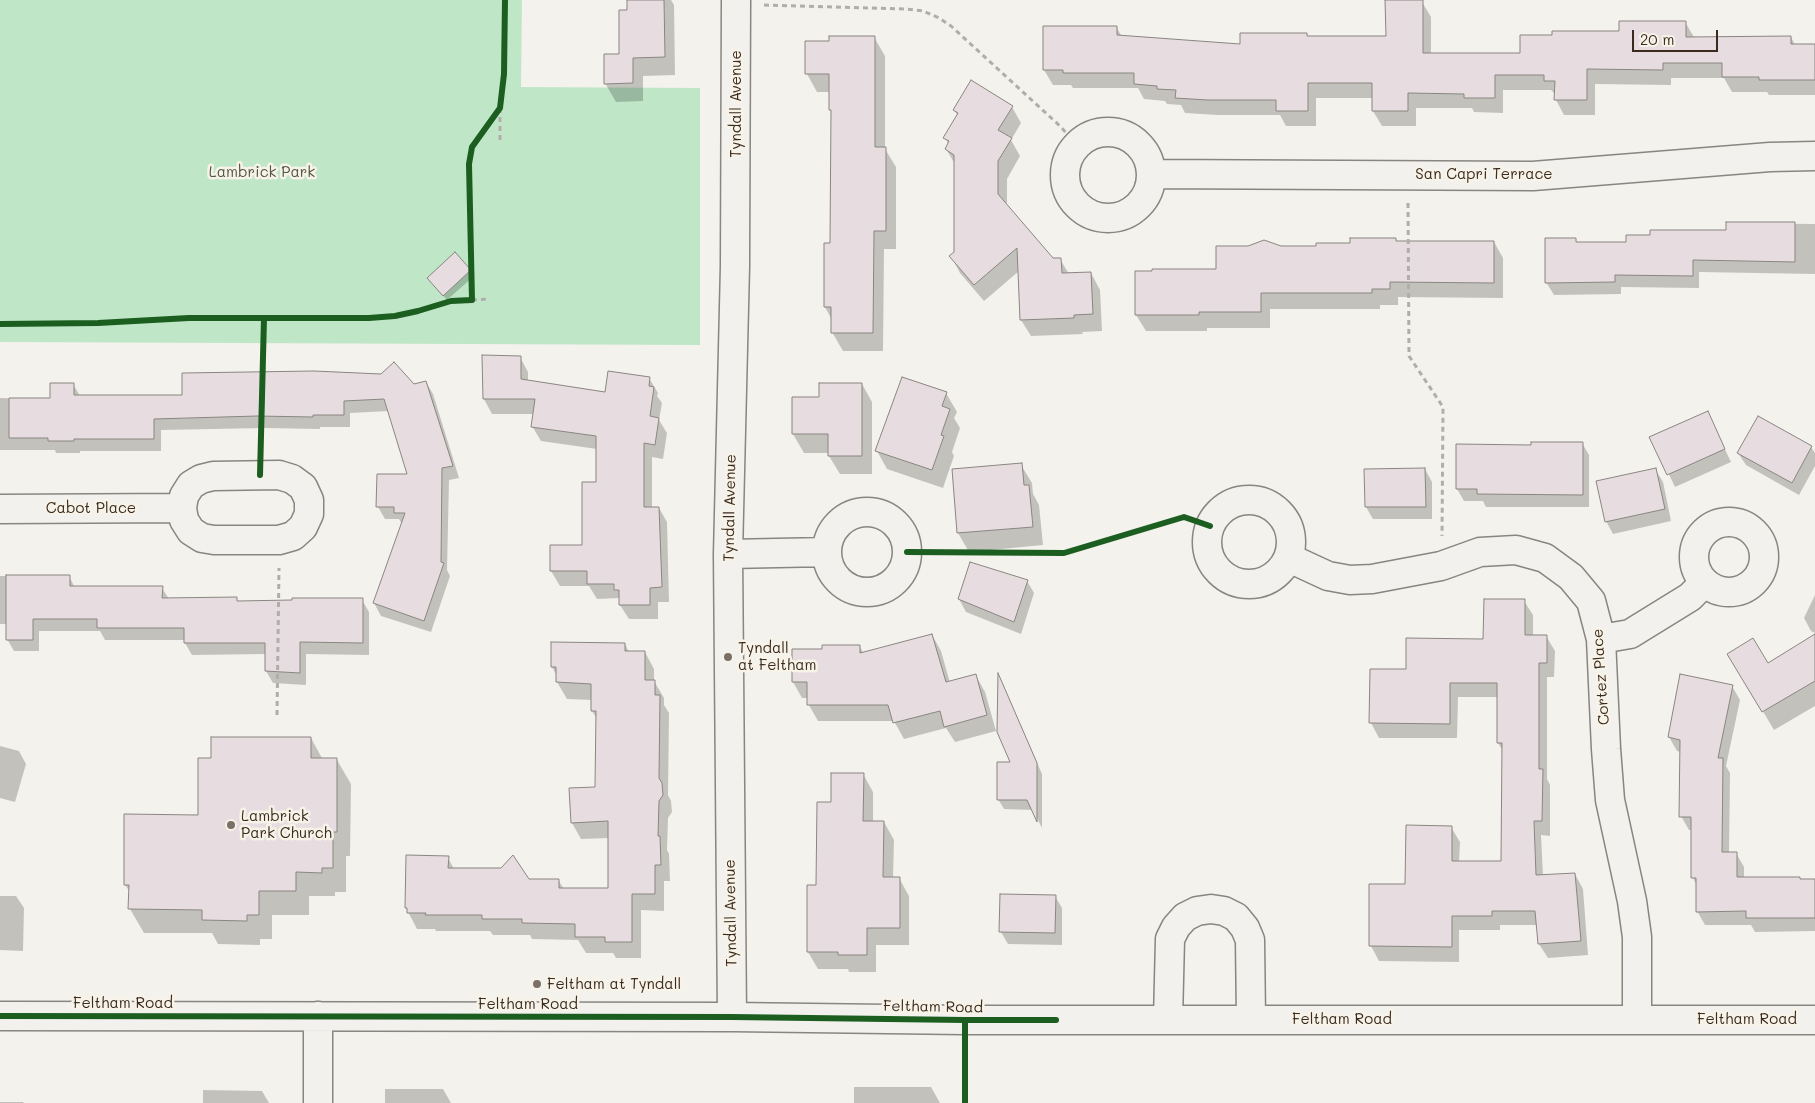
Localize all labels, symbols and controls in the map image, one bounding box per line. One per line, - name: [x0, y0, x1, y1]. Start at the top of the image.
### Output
- scale bar: [1635, 20, 1721, 52]
- text: 20 m: [1640, 29, 1674, 49]
- street label: Tyndall Avenue: [727, 50, 745, 158]
- park label: Lambrick Park: [209, 163, 315, 181]
- street label: San Capri Terrace: [1415, 165, 1553, 183]
- street label: Tyndall Avenue: [720, 454, 740, 562]
- street label: Cabot Place: [46, 499, 136, 517]
- street label: Cortez Place: [1589, 628, 1613, 726]
- place label: Tyndall at Feltham: [738, 639, 817, 674]
- marker: Tyndall at Feltham: [722, 651, 734, 663]
- place label: Lambrick Park Church: [241, 807, 332, 842]
- marker: Lambrick Park Church: [225, 819, 237, 831]
- street label: Tyndall Avenue: [721, 859, 741, 967]
- place label: Feltham at Tyndall: [547, 975, 681, 993]
- marker: Feltham at Tyndall: [531, 978, 543, 990]
- street label: Feltham Road: [73, 994, 173, 1012]
- street label: Feltham Road: [478, 995, 578, 1013]
- street label: Feltham Road: [883, 997, 983, 1017]
- street label: Feltham Road: [1292, 1010, 1392, 1028]
- street label: Feltham Road: [1697, 1010, 1797, 1028]

